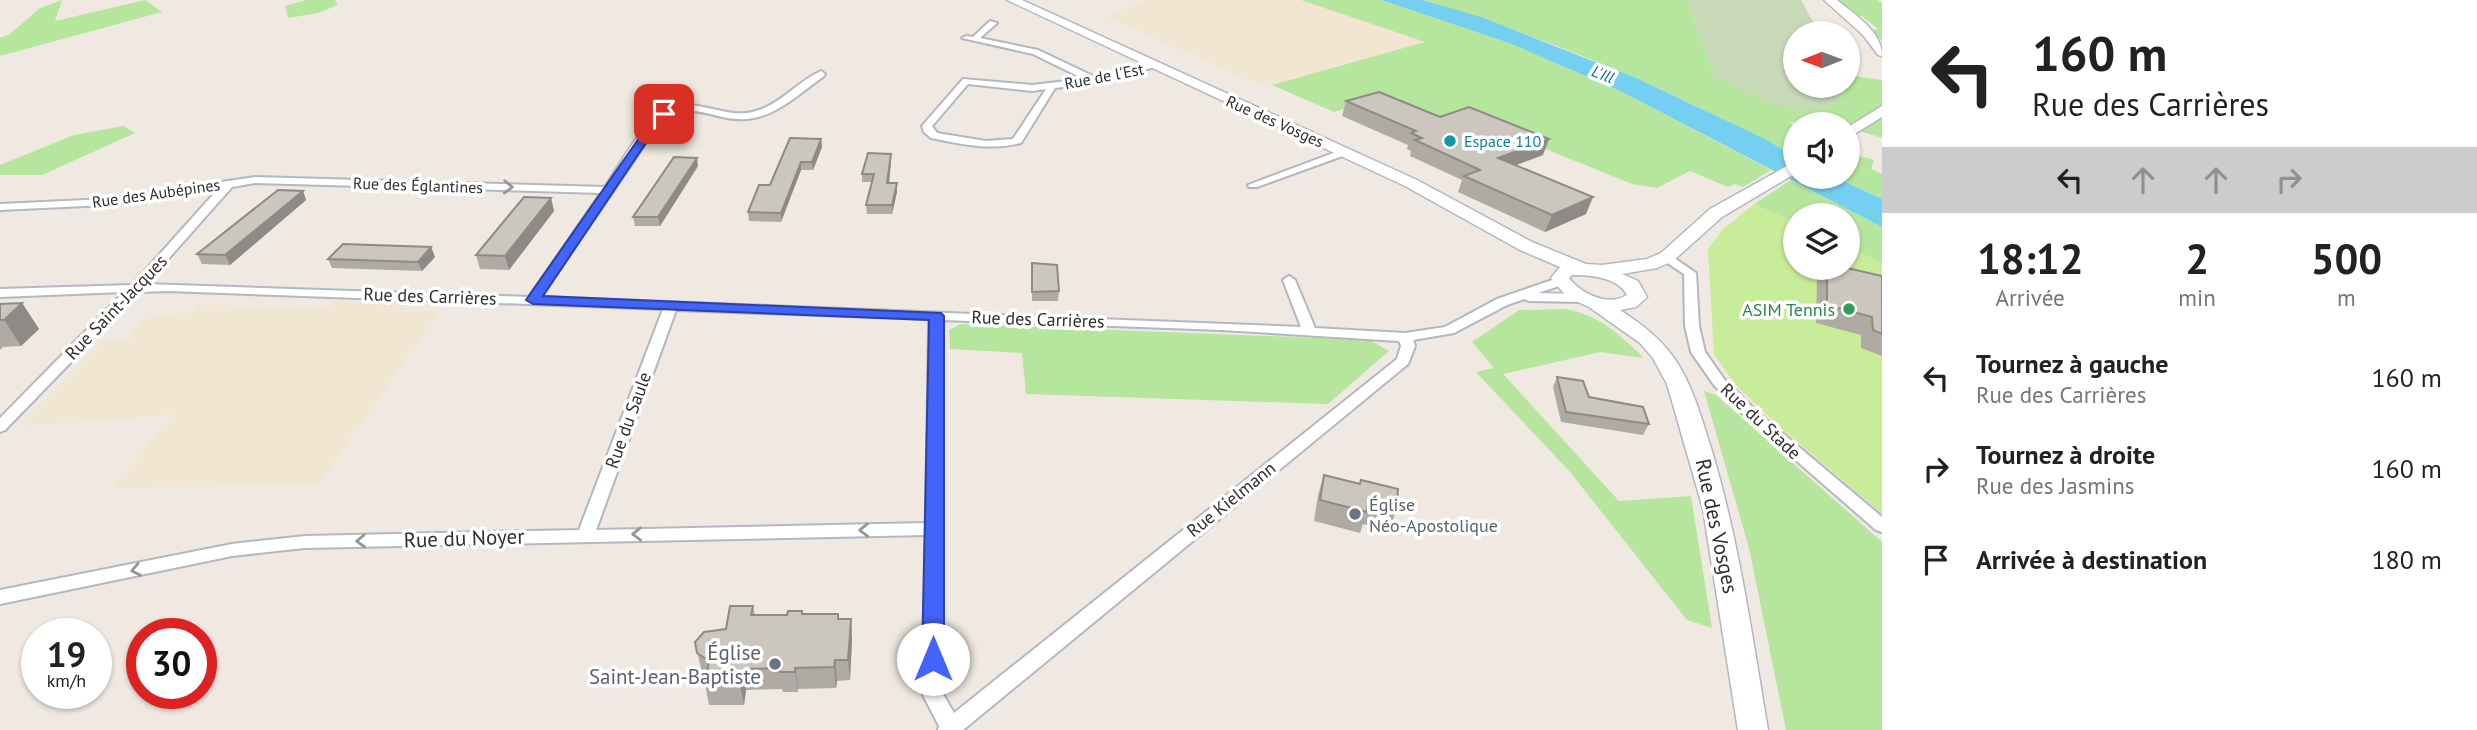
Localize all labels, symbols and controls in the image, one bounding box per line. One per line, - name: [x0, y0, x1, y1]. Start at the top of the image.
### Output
- north arrow: [1783, 21, 1860, 98]
- map controls: [1783, 21, 1860, 280]
- text: 160 m: [2032, 21, 2167, 85]
- icon: left: [1917, 28, 2008, 119]
- street label: Rue de l'Est: [1063, 58, 1146, 93]
- water label: L'Ill: [1589, 61, 1618, 88]
- text: Rue des Carrières: [2032, 83, 2269, 125]
- pin: [634, 84, 694, 144]
- street label: Rue des Vosges: [1223, 91, 1327, 152]
- icon: arrive: [645, 95, 683, 133]
- button: sound: [1783, 112, 1860, 189]
- place label: Espace 110: [1464, 131, 1542, 151]
- marker: Espace 110: [1442, 133, 1458, 149]
- icon: left: [2051, 161, 2089, 199]
- icon: ahead: [2124, 161, 2162, 199]
- icon: ahead: [2197, 161, 2235, 199]
- icon: right: [2270, 161, 2308, 199]
- street label: Rue des Églantines: [353, 173, 484, 197]
- street label: Rue des Aubépines: [91, 174, 221, 212]
- one-way arrow: [502, 180, 513, 195]
- button: layers: [1783, 203, 1860, 280]
- text: 18:12: [1977, 231, 2083, 286]
- text: 2: [2185, 231, 2209, 286]
- text: 500: [2311, 231, 2382, 286]
- street label: Rue Saint-Jacques: [60, 250, 172, 364]
- street label: Rue des Carrières: [363, 282, 497, 310]
- text: Arrivée: [1996, 283, 2065, 312]
- text: min: [2178, 283, 2216, 312]
- text: m: [2337, 283, 2356, 312]
- place label: ASIM Tennis: [1742, 298, 1835, 321]
- marker: ASIM Tennis: [1841, 301, 1857, 317]
- street label: Rue des Carrières: [971, 305, 1105, 333]
- text: Tournez à gauche: [1976, 347, 2168, 380]
- icon: left: [1917, 359, 1955, 397]
- text: 160 m: [2371, 361, 2442, 394]
- street label: Rue du Saule: [600, 369, 656, 471]
- street label: Rue du Stade: [1716, 378, 1806, 464]
- text: Rue des Carrières: [1976, 380, 2146, 409]
- text: Tournez à droite: [1976, 438, 2155, 471]
- icon: right: [1917, 450, 1955, 488]
- text: 160 m: [2371, 452, 2442, 485]
- street label: Rue Kielmann: [1182, 456, 1280, 542]
- street label: Rue des Vosges: [1690, 456, 1744, 596]
- text: Rue des Jasmins: [1976, 471, 2134, 500]
- place label: Église Néo-Apostolique: [1369, 493, 1498, 537]
- marker: Église Néo-Apostolique: [1347, 506, 1363, 522]
- street label: Rue du Noyer: [403, 522, 525, 554]
- one-way arrow: [859, 522, 869, 538]
- one-way arrow: [631, 526, 642, 542]
- one-way arrow: [355, 533, 366, 548]
- icon: arrive: [1917, 541, 1955, 579]
- text: Arrivée à destination: [1976, 543, 2207, 576]
- text: 180 m: [2371, 543, 2442, 576]
- one-way arrow: [130, 561, 142, 576]
- speed limit sign: 30: [126, 618, 217, 709]
- position arrow: [896, 622, 970, 696]
- text: 19: [47, 631, 86, 677]
- place label: Église Saint-Jean-Baptiste: [589, 639, 761, 690]
- marker: Église Saint-Jean-Baptiste: [767, 656, 783, 672]
- text: km/h: [47, 669, 86, 692]

